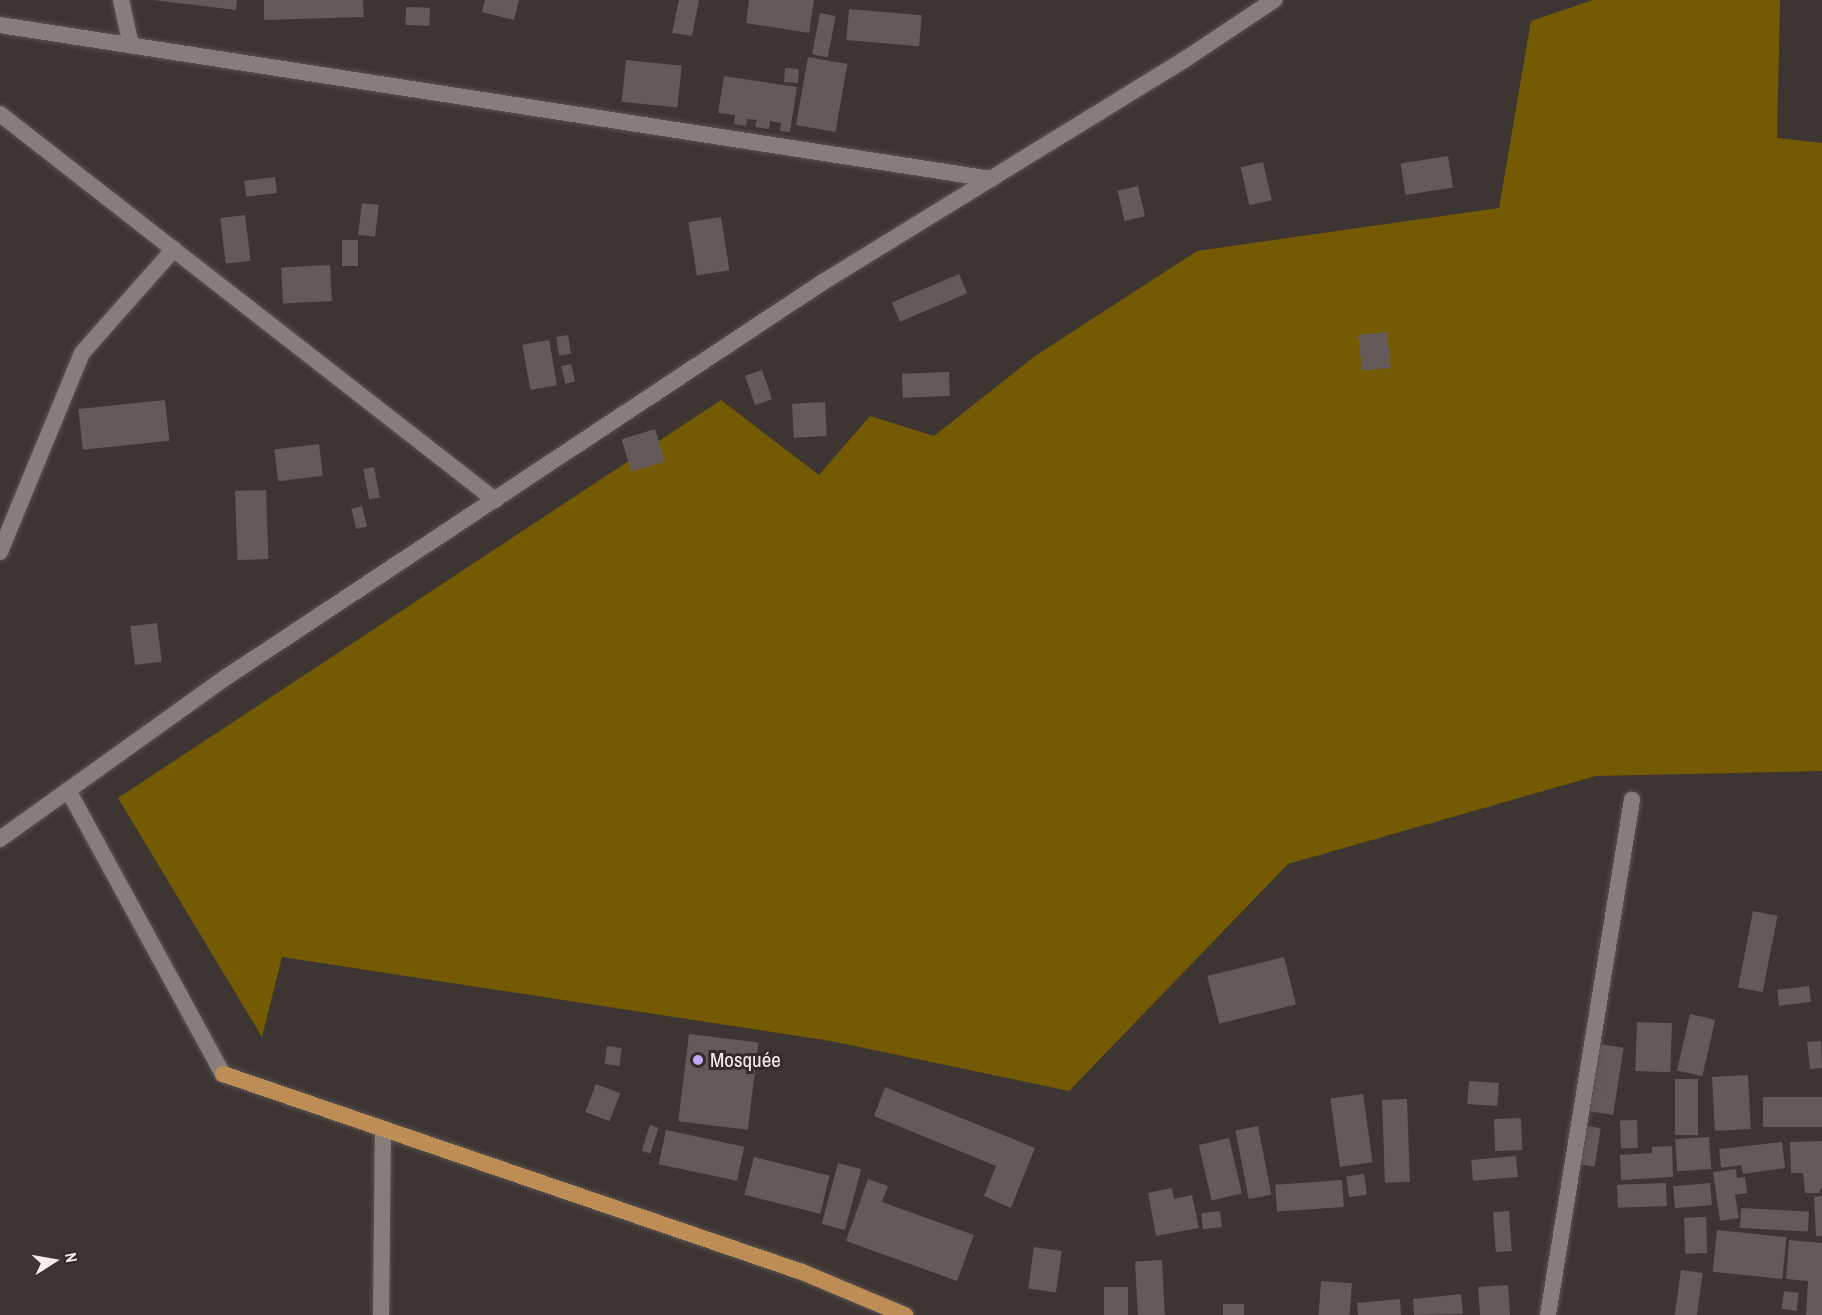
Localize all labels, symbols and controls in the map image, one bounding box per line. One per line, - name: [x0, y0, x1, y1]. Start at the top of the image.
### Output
- place label: Mosquée: [710, 1047, 781, 1073]
- marker: Mosquée: [691, 1053, 705, 1067]
- north arrow: [24, 1231, 84, 1291]
- text: N: [60, 1251, 83, 1264]

